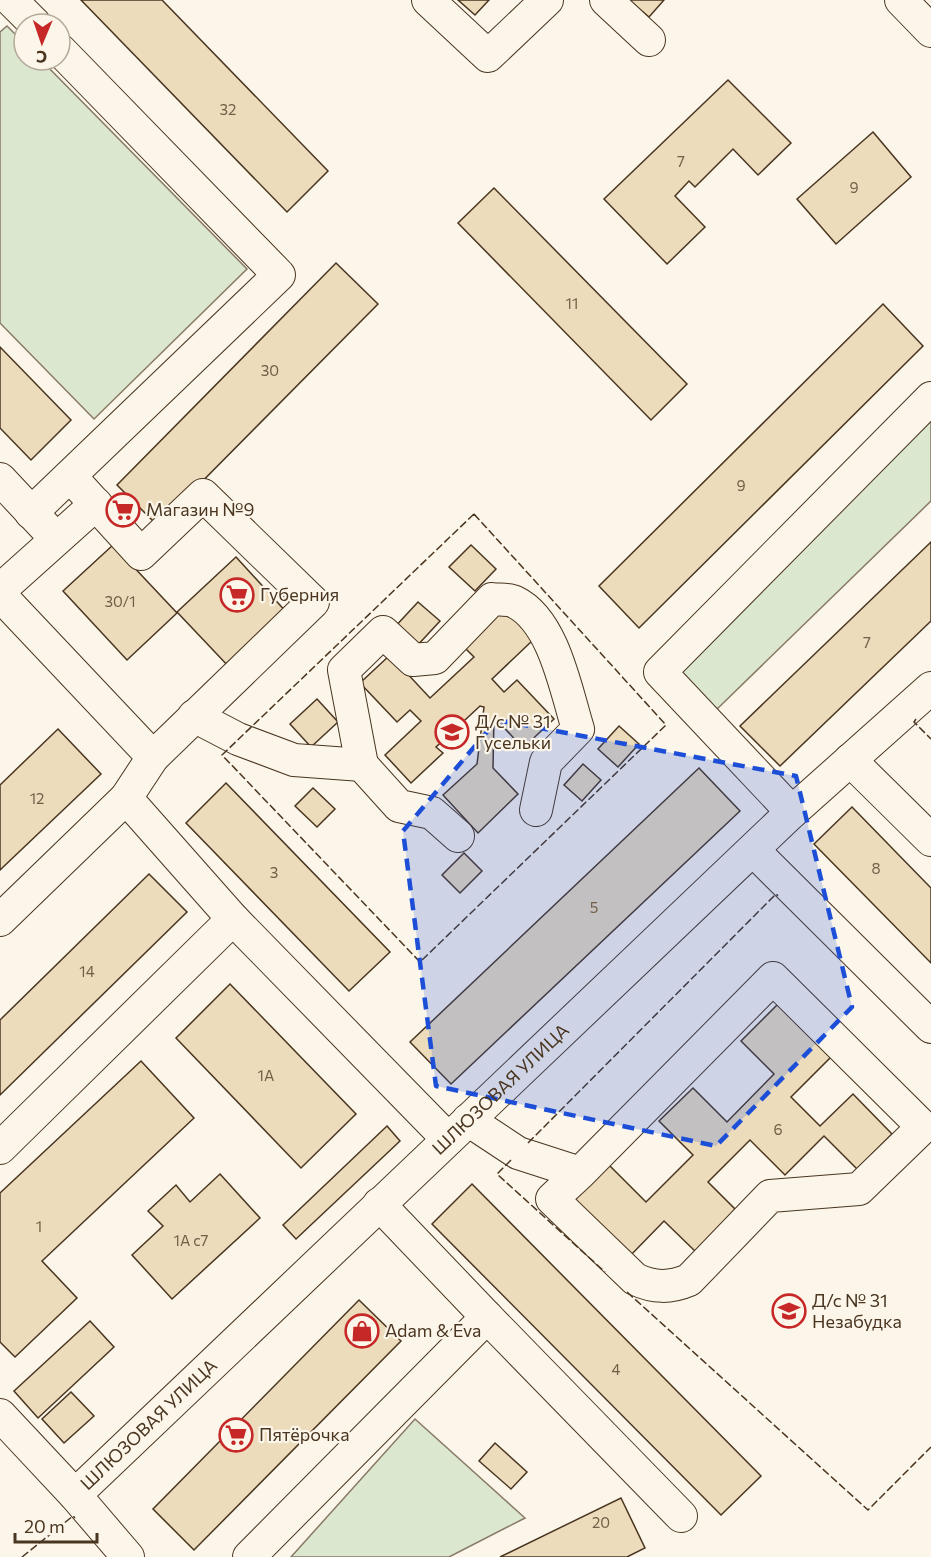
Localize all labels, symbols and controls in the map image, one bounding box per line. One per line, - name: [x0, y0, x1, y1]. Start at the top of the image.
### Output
- north arrow: [12, 12, 72, 72]
- text: С: [36, 48, 47, 67]
- house number: 32: [220, 100, 236, 118]
- house number: 7: [677, 152, 685, 170]
- house number: 9: [849, 178, 859, 196]
- house number: 11: [566, 294, 578, 312]
- house number: 30: [261, 361, 279, 379]
- house number: 9: [736, 476, 746, 494]
- supermarket icon: Магазин №9: [105, 492, 141, 528]
- place label: Магазин №9: [146, 498, 254, 520]
- supermarket icon: Губерния: [219, 577, 255, 613]
- place label: Губерния: [260, 583, 339, 605]
- house number: 30/1: [104, 592, 136, 610]
- house number: 7: [863, 633, 871, 651]
- place label: Д/с № 31 Гусельки: [475, 710, 551, 753]
- school or university icon: Д/с № 31 Гусельки: [434, 714, 470, 750]
- house number: 12: [30, 789, 44, 807]
- house number: 8: [871, 859, 881, 877]
- house number: 3: [270, 863, 278, 881]
- house number: 5: [590, 898, 598, 916]
- house number: 14: [79, 962, 95, 980]
- street label: ШЛЮЗОВАЯ УЛИЦА: [427, 1019, 573, 1159]
- house number: 1А: [258, 1066, 274, 1084]
- house number: 6: [773, 1120, 783, 1138]
- house number: 1: [36, 1217, 42, 1235]
- house number: 1А с7: [174, 1231, 209, 1249]
- place label: Д/с № 31 Незабудка: [812, 1289, 902, 1332]
- school or university icon: Д/с № 31 Незабудка: [771, 1293, 807, 1329]
- shop icon: Adam & Eva: [344, 1313, 380, 1349]
- place label: Adam & Eva: [385, 1319, 482, 1341]
- street label: ШЛЮЗОВАЯ УЛИЦА: [75, 1354, 221, 1494]
- house number: 4: [612, 1360, 621, 1378]
- supermarket icon: Пятёрочка: [218, 1417, 254, 1453]
- place label: Пятёрочка: [259, 1423, 350, 1445]
- scale bar: [15, 1506, 98, 1544]
- house number: 20: [592, 1513, 610, 1531]
- text: 20 m: [24, 1515, 65, 1537]

